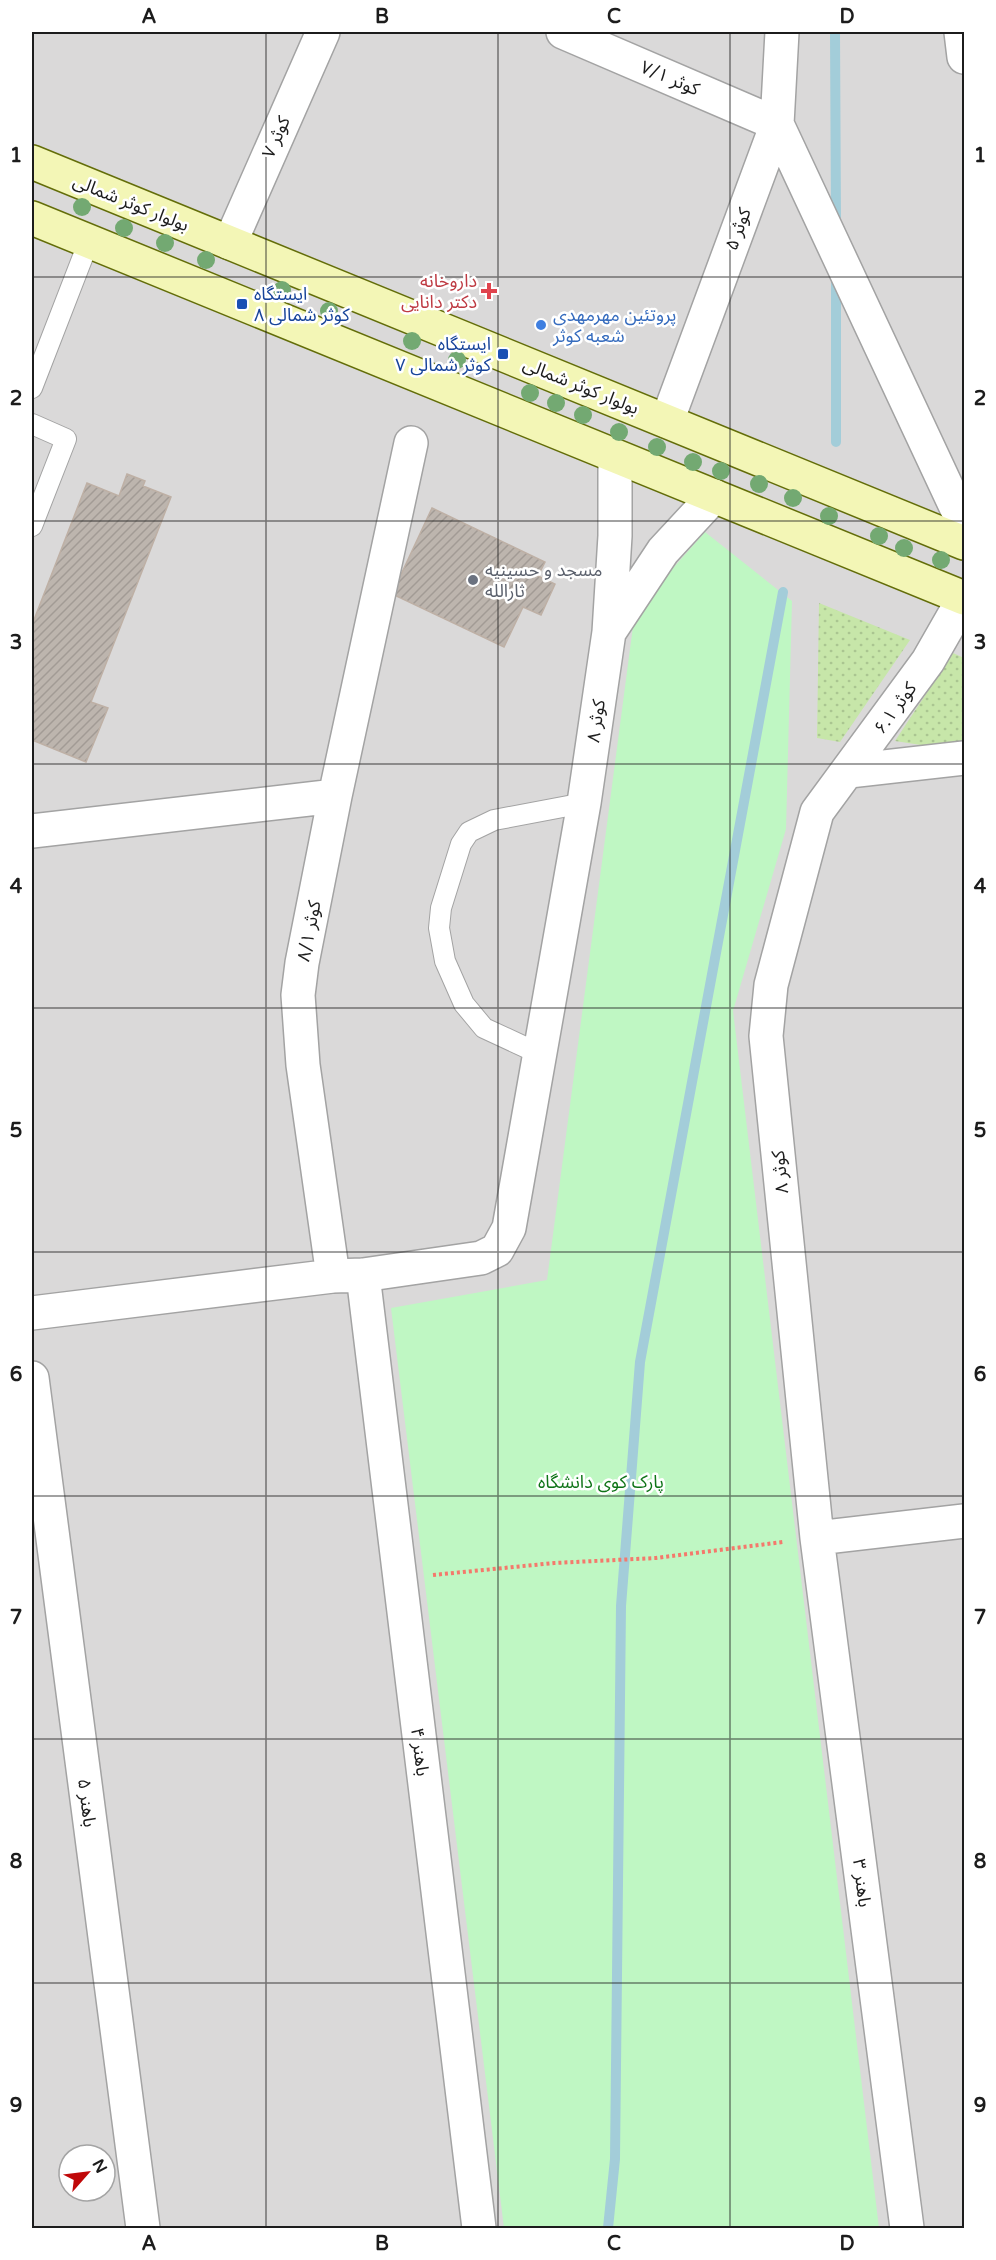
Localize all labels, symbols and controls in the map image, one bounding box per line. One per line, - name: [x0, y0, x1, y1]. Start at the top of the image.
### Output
- text: A: [142, 5, 157, 29]
- text: B: [375, 5, 389, 29]
- text: C: [607, 5, 621, 29]
- text: D: [839, 5, 855, 29]
- street label: کوثر ۷/۱: [637, 56, 703, 100]
- street label: کوثر ۷: [257, 112, 295, 161]
- text: 1: [10, 144, 22, 168]
- text: 1: [974, 144, 986, 168]
- street label: بولوار کوثر شمالی: [70, 170, 192, 236]
- street label: کوثر ۵: [720, 204, 756, 253]
- place label: داروخانه دکتر دانایی: [401, 270, 477, 313]
- place label: ایستگاه کوثر شمالی ۸: [254, 283, 350, 326]
- marker: داروخانه دکتر دانایی: [482, 284, 496, 298]
- marker: ایستگاه کوثر شمالی ۸: [235, 297, 249, 311]
- place label: پروتئین مهرمهدی شعبه کوثر: [552, 304, 676, 347]
- marker: پروتئین مهرمهدی شعبه کوثر: [534, 318, 548, 332]
- place label: ایستگاه کوثر شمالی ۷: [395, 333, 492, 376]
- marker: ایستگاه کوثر شمالی ۷: [496, 347, 510, 361]
- street label: بولوار کوثر شمالی: [520, 353, 642, 419]
- text: 2: [10, 387, 22, 411]
- text: 2: [974, 387, 986, 411]
- place label: مسجد و حسینیه ثارالله: [485, 559, 602, 602]
- marker: مسجد و حسینیه ثارالله: [466, 573, 480, 587]
- text: 3: [10, 631, 22, 655]
- text: 3: [974, 631, 986, 655]
- street label: کوثر ۶.۱: [869, 677, 921, 738]
- street label: کوثر ۸: [582, 697, 610, 744]
- text: 4: [10, 875, 23, 899]
- text: 4: [974, 875, 987, 899]
- street label: کوثر ۸/۱: [292, 898, 326, 963]
- text: 5: [10, 1119, 22, 1143]
- text: 5: [974, 1119, 986, 1143]
- street label: کوثر ۸: [767, 1149, 793, 1195]
- text: 6: [10, 1363, 22, 1387]
- text: 6: [974, 1363, 986, 1387]
- park label: پارک کوی دانشگاه: [538, 1471, 664, 1493]
- text: 7: [10, 1606, 22, 1630]
- text: 7: [974, 1606, 986, 1630]
- street label: باهنر ۴: [406, 1726, 434, 1778]
- street label: باهنر ۵: [73, 1777, 101, 1829]
- text: 8: [10, 1850, 22, 1874]
- text: 8: [974, 1850, 986, 1874]
- street label: باهنر ۳: [848, 1857, 876, 1909]
- text: 9: [10, 2094, 22, 2118]
- text: 9: [974, 2094, 986, 2118]
- north arrow: [57, 2143, 117, 2203]
- text: N: [88, 2156, 111, 2177]
- text: A: [142, 2232, 157, 2256]
- text: B: [375, 2232, 389, 2256]
- text: C: [607, 2232, 621, 2256]
- text: D: [839, 2232, 855, 2256]

